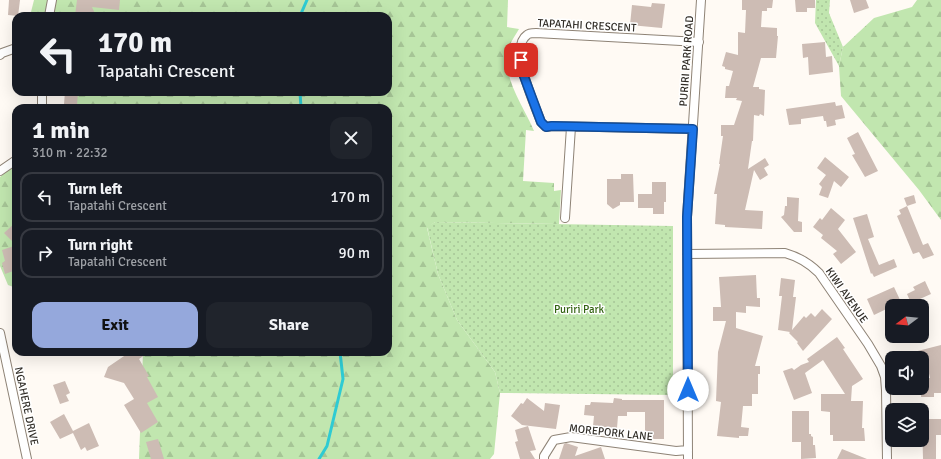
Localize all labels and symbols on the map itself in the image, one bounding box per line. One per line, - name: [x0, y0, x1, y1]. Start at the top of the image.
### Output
- street label: PURIRI PARK ROAD: [677, 15, 696, 107]
- street label: TAPATAHI CRESCENT: [537, 16, 637, 35]
- pin: [504, 43, 538, 77]
- street label: KIWI AVENUE: [823, 265, 870, 325]
- north arrow: [885, 299, 929, 343]
- park label: Puriri Park: [554, 303, 605, 316]
- street label: NGAHERE DRIVE: [12, 366, 41, 446]
- position arrow: [667, 369, 709, 411]
- street label: MOREPORK LANE: [568, 422, 653, 443]

